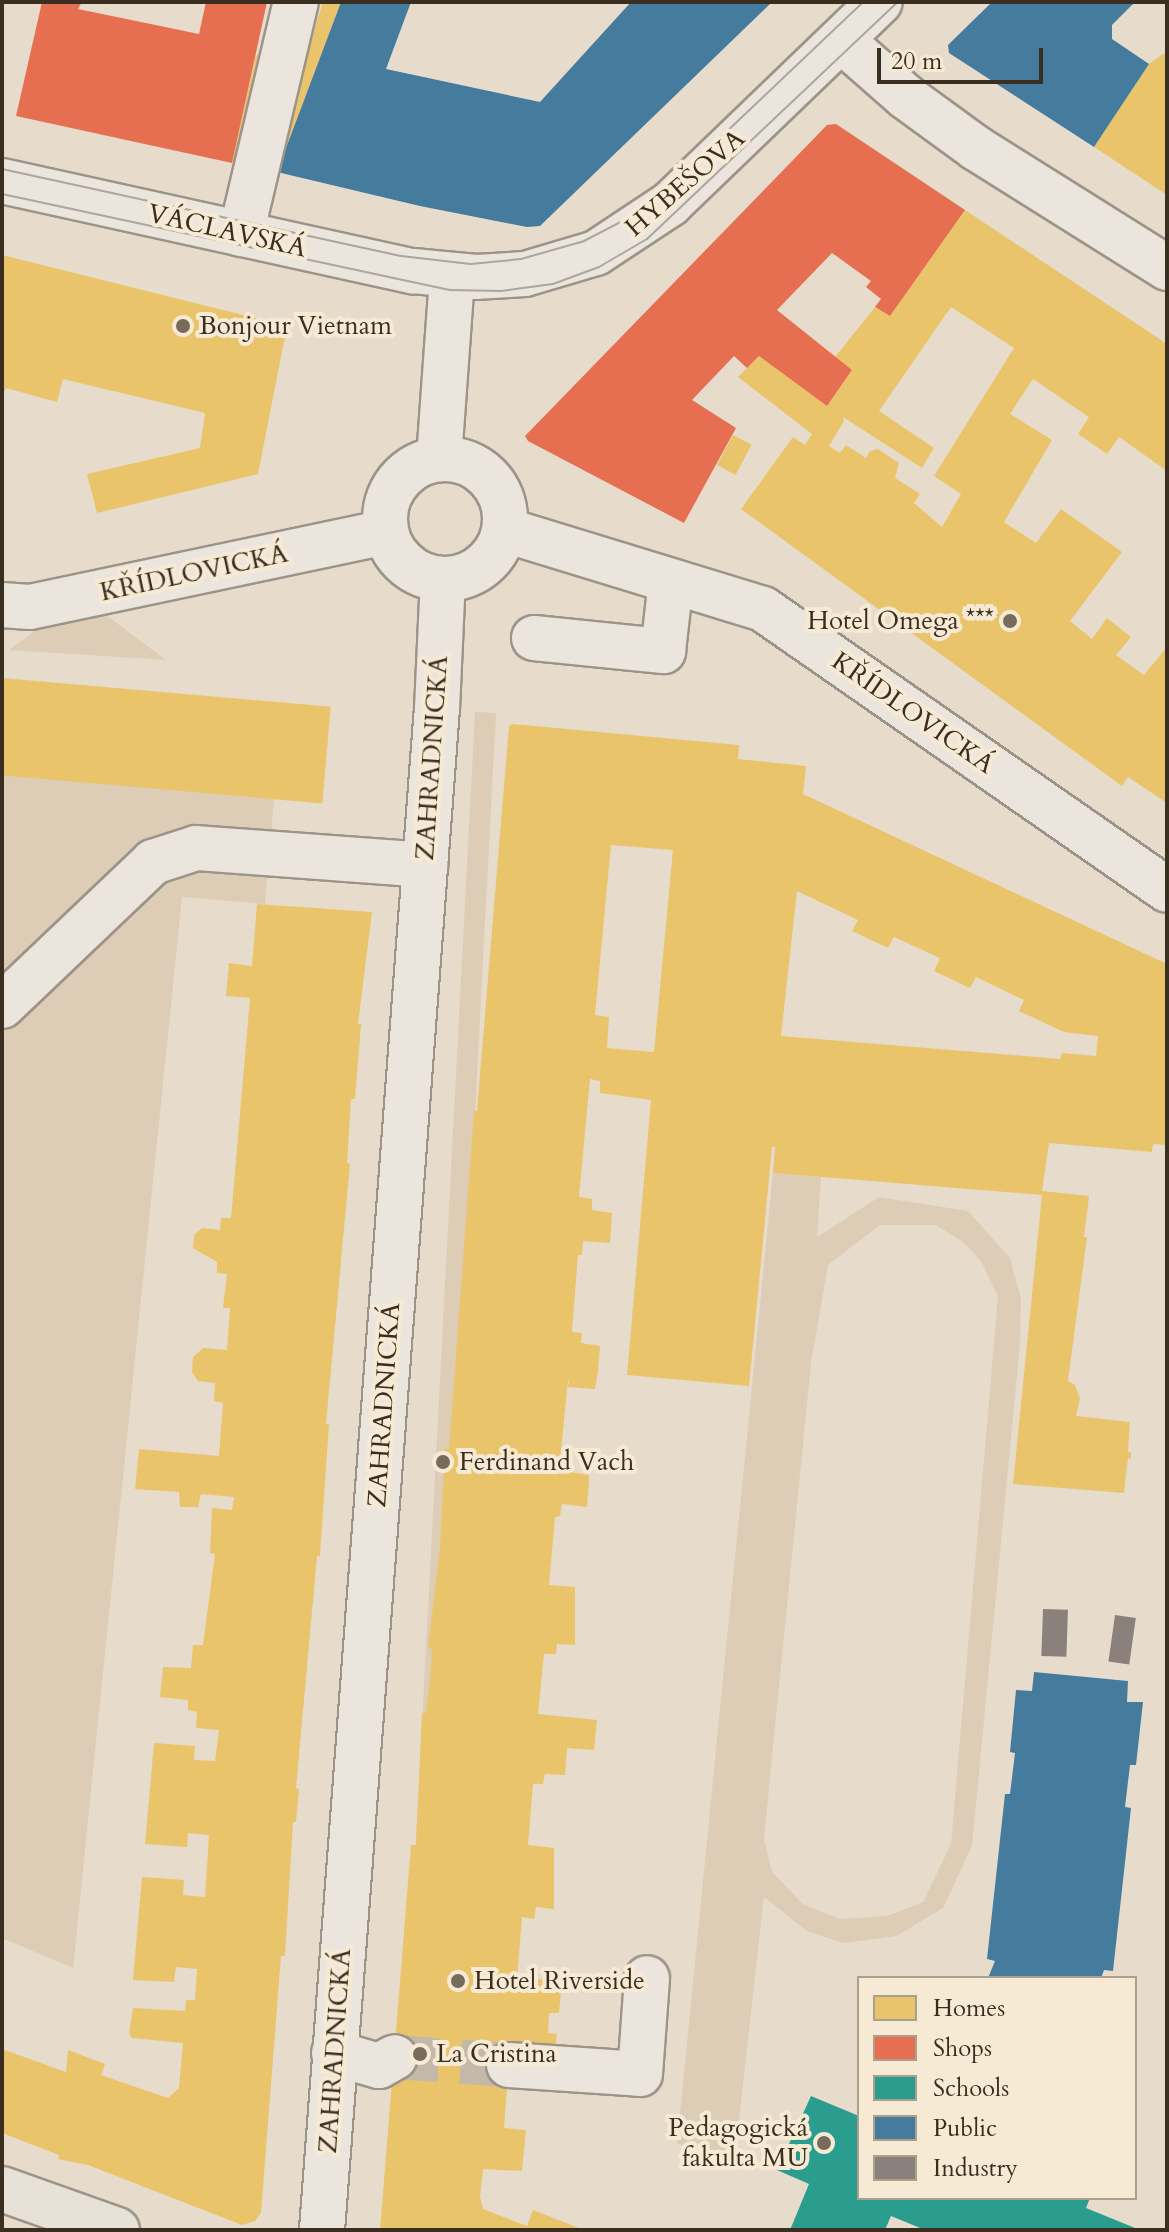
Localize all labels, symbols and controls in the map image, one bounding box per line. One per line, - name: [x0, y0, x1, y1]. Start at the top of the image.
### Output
- scale bar: [881, 32, 1047, 82]
- text: 20 m: [891, 45, 942, 78]
- street label: HYBEŠOVA: [619, 123, 751, 243]
- street label: VÁCLAVSKÁ: [145, 198, 309, 264]
- place label: Bonjour Vietnam: [199, 310, 392, 342]
- marker: Bonjour Vietnam: [174, 317, 192, 335]
- street label: KŘÍDLOVICKÁ: [97, 538, 291, 608]
- place label: Hotel Omega ***: [807, 605, 994, 637]
- marker: Hotel Omega ***: [1001, 612, 1019, 630]
- street label: KŘÍDLOVICKÁ: [826, 645, 1000, 781]
- street label: ZAHRADNICKÁ: [409, 655, 455, 861]
- street label: ZAHRADNICKÁ: [361, 1302, 407, 1508]
- place label: Ferdinand Vach: [459, 1446, 634, 1478]
- marker: Ferdinand Vach: [434, 1453, 452, 1471]
- street label: ZAHRADNICKÁ: [312, 1948, 358, 2154]
- place label: Hotel Riverside: [474, 1965, 645, 1997]
- marker: Hotel Riverside: [449, 1972, 467, 1990]
- legend: [857, 1976, 1137, 2200]
- text: Homes: [933, 1992, 1005, 2025]
- text: Shops: [933, 2032, 992, 2065]
- place label: La Cristina: [436, 2038, 557, 2070]
- marker: La Cristina: [411, 2045, 429, 2063]
- text: Schools: [933, 2072, 1009, 2105]
- place label: Pedagogická fakulta MU: [668, 2112, 808, 2174]
- text: Public: [933, 2112, 997, 2145]
- marker: Pedagogická fakulta MU: [815, 2134, 833, 2152]
- text: Industry: [933, 2152, 1018, 2185]

